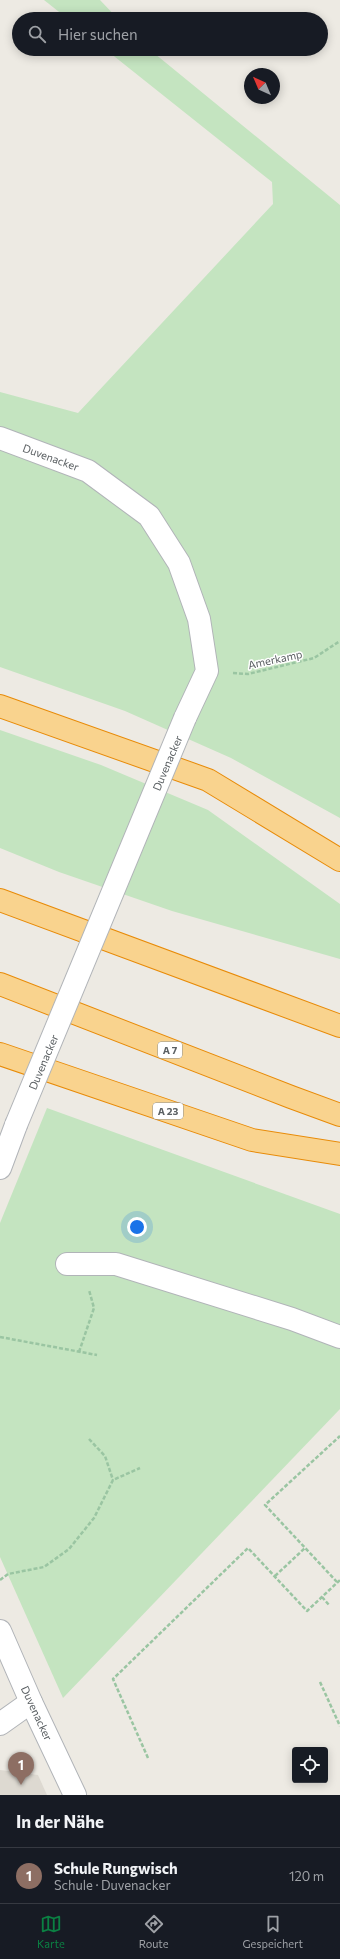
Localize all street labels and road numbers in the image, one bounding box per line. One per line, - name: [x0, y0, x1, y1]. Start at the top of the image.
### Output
- street label: Duvenacker: [21, 441, 81, 473]
- street label: Amerkamp: [247, 647, 303, 671]
- street label: Duvenacker: [150, 733, 185, 793]
- street label: Duvenacker: [26, 1032, 61, 1092]
- road number: A 7: [158, 1042, 182, 1058]
- road number: A 23: [153, 1103, 183, 1119]
- street label: Duvenacker: [19, 1684, 56, 1743]

